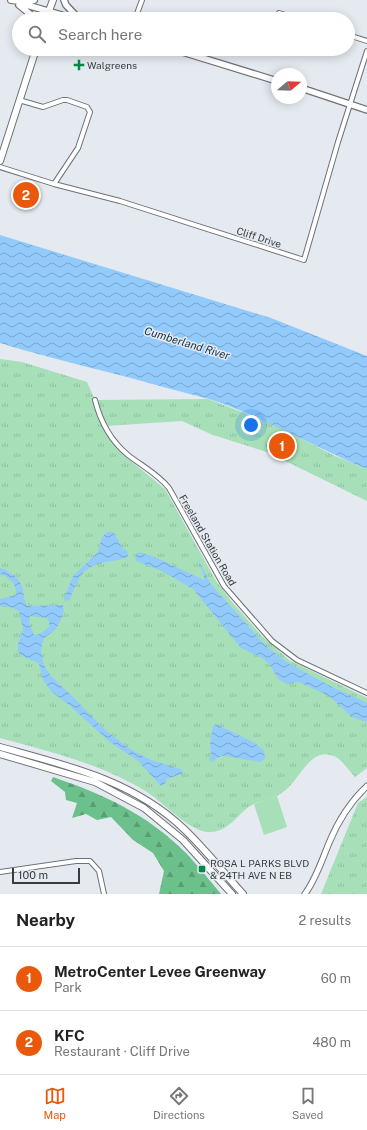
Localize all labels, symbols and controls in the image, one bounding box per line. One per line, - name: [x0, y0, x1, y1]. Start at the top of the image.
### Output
- search box: [12, 12, 355, 56]
- icon: search: [26, 23, 48, 45]
- text: Search here: [58, 26, 142, 43]
- place label: Walgreens: [87, 59, 137, 71]
- marker: Walgreens: [74, 60, 84, 70]
- north arrow: [271, 68, 307, 104]
- pin: 2: [13, 180, 39, 210]
- street label: Cliff Drive: [235, 224, 283, 250]
- water label: Cumberland River: [143, 324, 232, 362]
- your location: [241, 415, 261, 435]
- pin: 1: [269, 431, 295, 461]
- street label: Freeland Station Road: [177, 492, 239, 588]
- place label: ROSA L PARKS BLVD & 24TH AVE N EB: [210, 857, 309, 881]
- marker: ROSA L PARKS BLVD & 24TH AVE N EB: [197, 864, 207, 874]
- scale bar: [12, 866, 80, 885]
- text: 100 m: [18, 869, 48, 881]
- text: Nearby: [16, 910, 75, 930]
- text: 2 results: [299, 913, 351, 928]
- text: MetroCenter Levee Greenway: [54, 963, 266, 980]
- text: 1: [26, 971, 32, 986]
- text: 60 m: [321, 971, 351, 986]
- text: Park: [54, 980, 82, 995]
- text: KFC: [54, 1027, 85, 1044]
- text: 2: [25, 1035, 33, 1050]
- text: 480 m: [312, 1035, 351, 1050]
- text: Restaurant · Cliff Drive: [54, 1044, 190, 1059]
- tab: Map: [44, 1085, 66, 1121]
- tab: Directions: [153, 1085, 205, 1121]
- tab: Saved: [292, 1085, 323, 1121]

